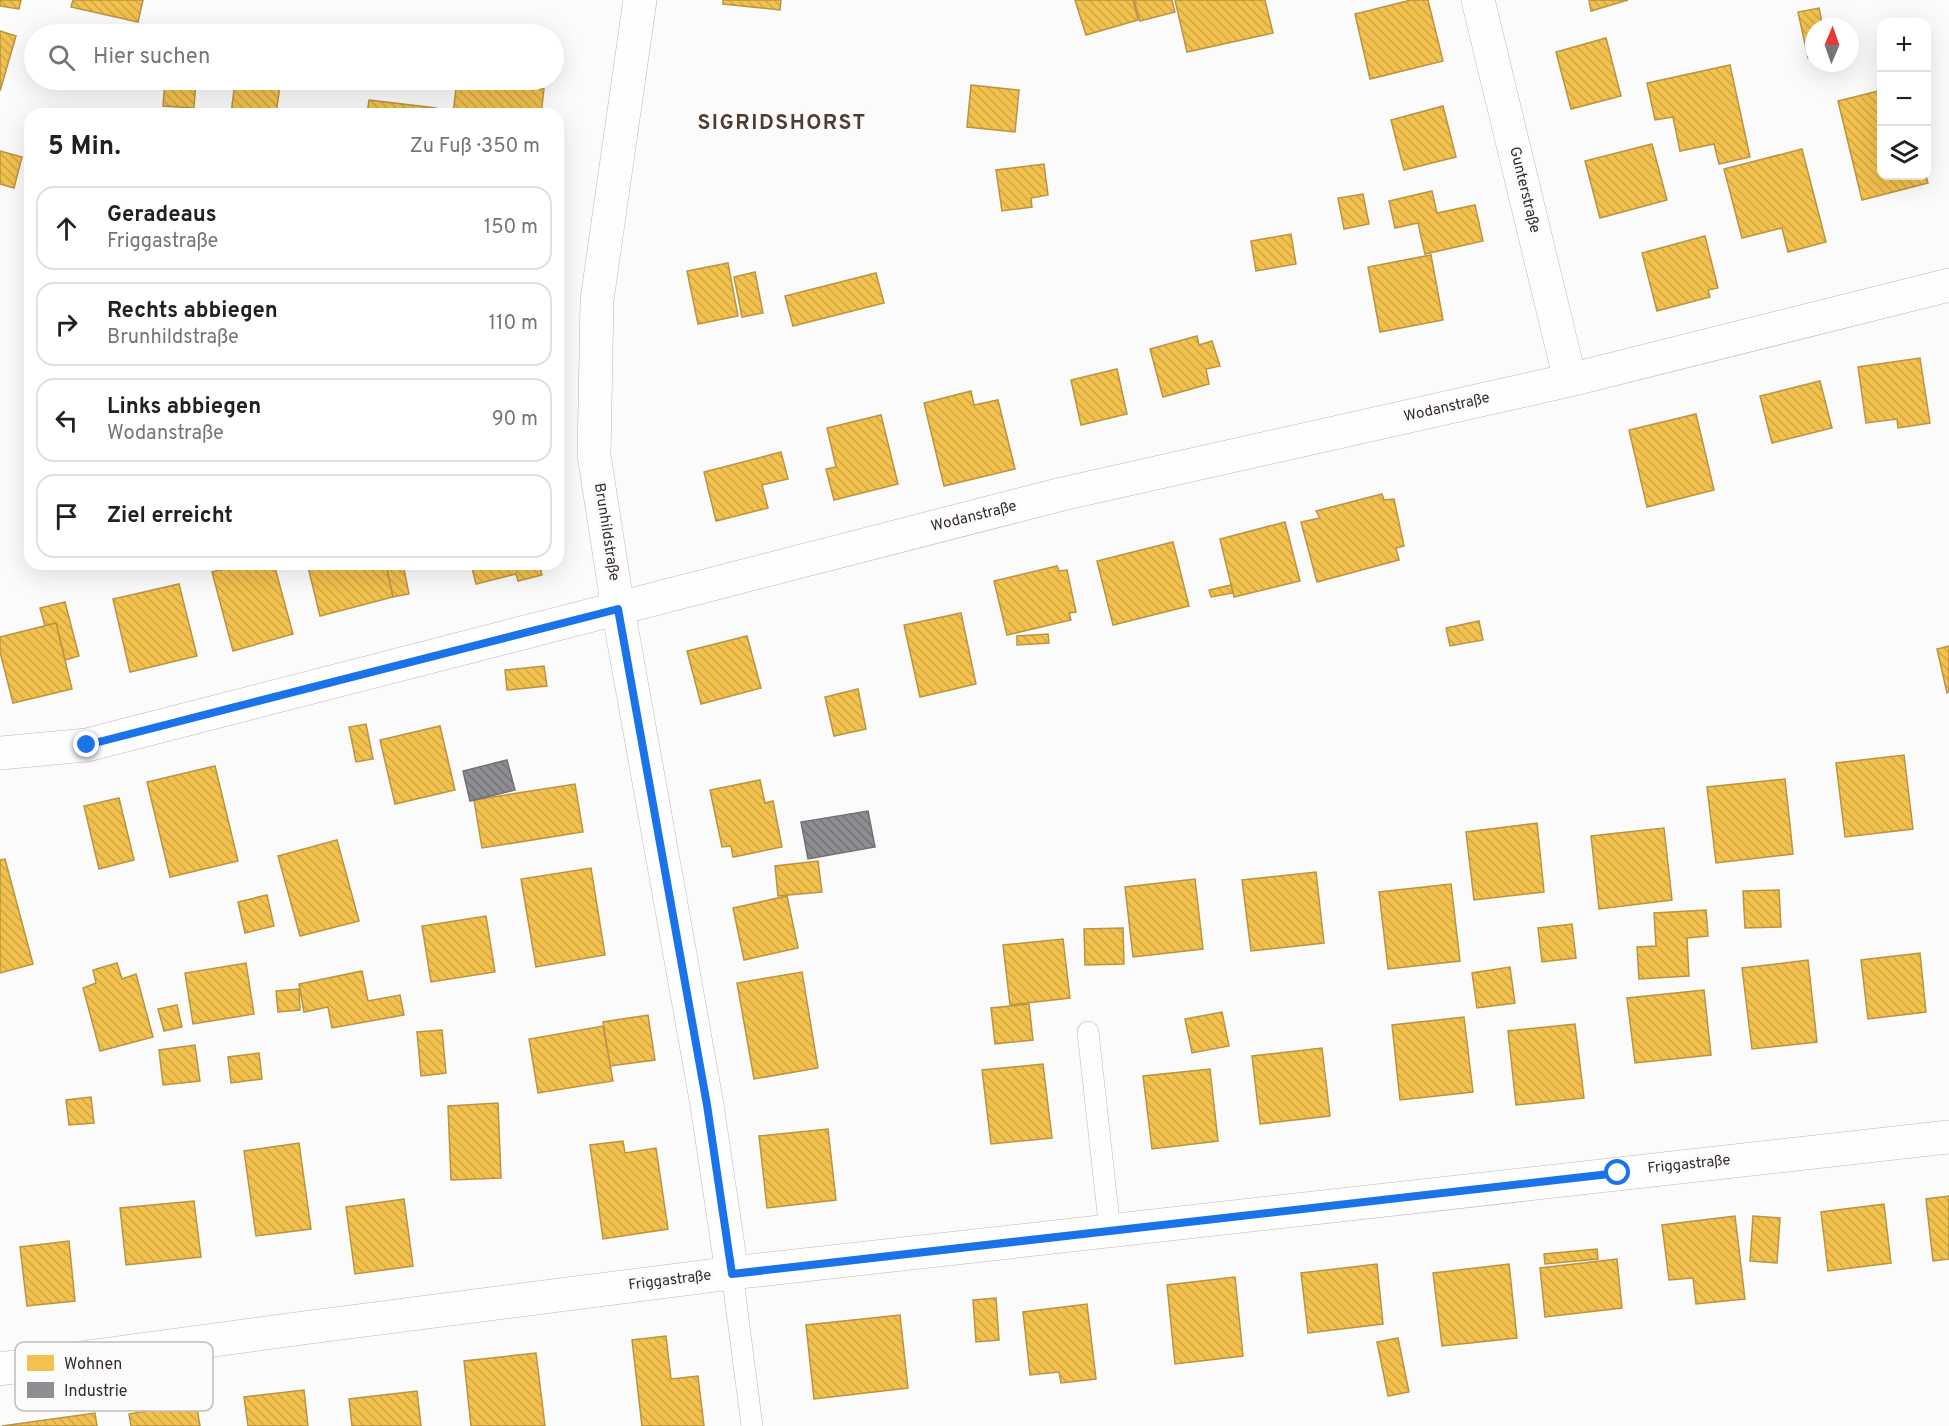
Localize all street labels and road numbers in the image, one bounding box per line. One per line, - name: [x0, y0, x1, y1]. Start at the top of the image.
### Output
- street label: Gunterstraße: [1504, 145, 1544, 235]
- street label: Wodanstraße: [1402, 389, 1492, 427]
- street label: Brunhildstraße: [589, 482, 623, 582]
- street label: Wodanstraße: [929, 497, 1019, 537]
- street label: Friggastraße: [1647, 1151, 1731, 1179]
- street label: Friggastraße: [627, 1266, 713, 1296]

